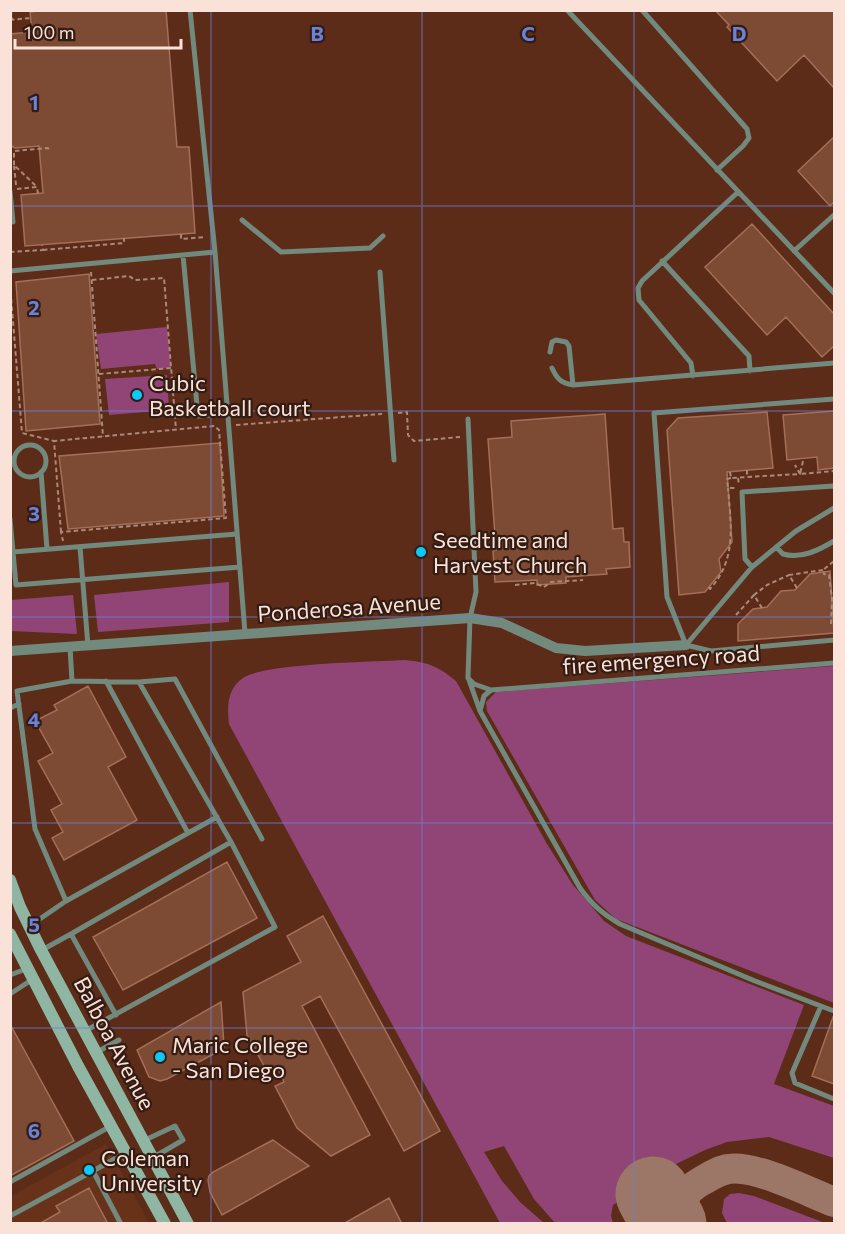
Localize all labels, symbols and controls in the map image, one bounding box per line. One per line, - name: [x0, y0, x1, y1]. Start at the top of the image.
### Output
- scale bar: [15, 12, 182, 50]
- text: 100 m: [24, 21, 74, 43]
- text: B: [310, 21, 324, 45]
- text: C: [521, 21, 535, 45]
- text: D: [732, 21, 746, 45]
- text: 1: [29, 90, 39, 114]
- text: 2: [28, 295, 40, 319]
- place label: Cubic Basketball court: [149, 369, 311, 421]
- marker: Cubic Basketball court: [130, 388, 144, 402]
- text: 3: [28, 501, 40, 525]
- place label: Seedtime and Harvest Church: [433, 526, 587, 578]
- marker: Seedtime and Harvest Church: [414, 545, 428, 559]
- street label: Ponderosa Avenue: [256, 587, 442, 627]
- street label: fire emergency road: [561, 639, 761, 679]
- text: 4: [28, 707, 40, 731]
- text: 5: [28, 912, 40, 936]
- street label: Balboa Avenue: [69, 972, 161, 1114]
- place label: Maric College - San Diego: [172, 1031, 308, 1083]
- marker: Maric College - San Diego: [153, 1050, 167, 1064]
- text: 6: [28, 1118, 40, 1142]
- place label: Coleman University: [101, 1144, 202, 1196]
- marker: Coleman University: [82, 1163, 96, 1177]

